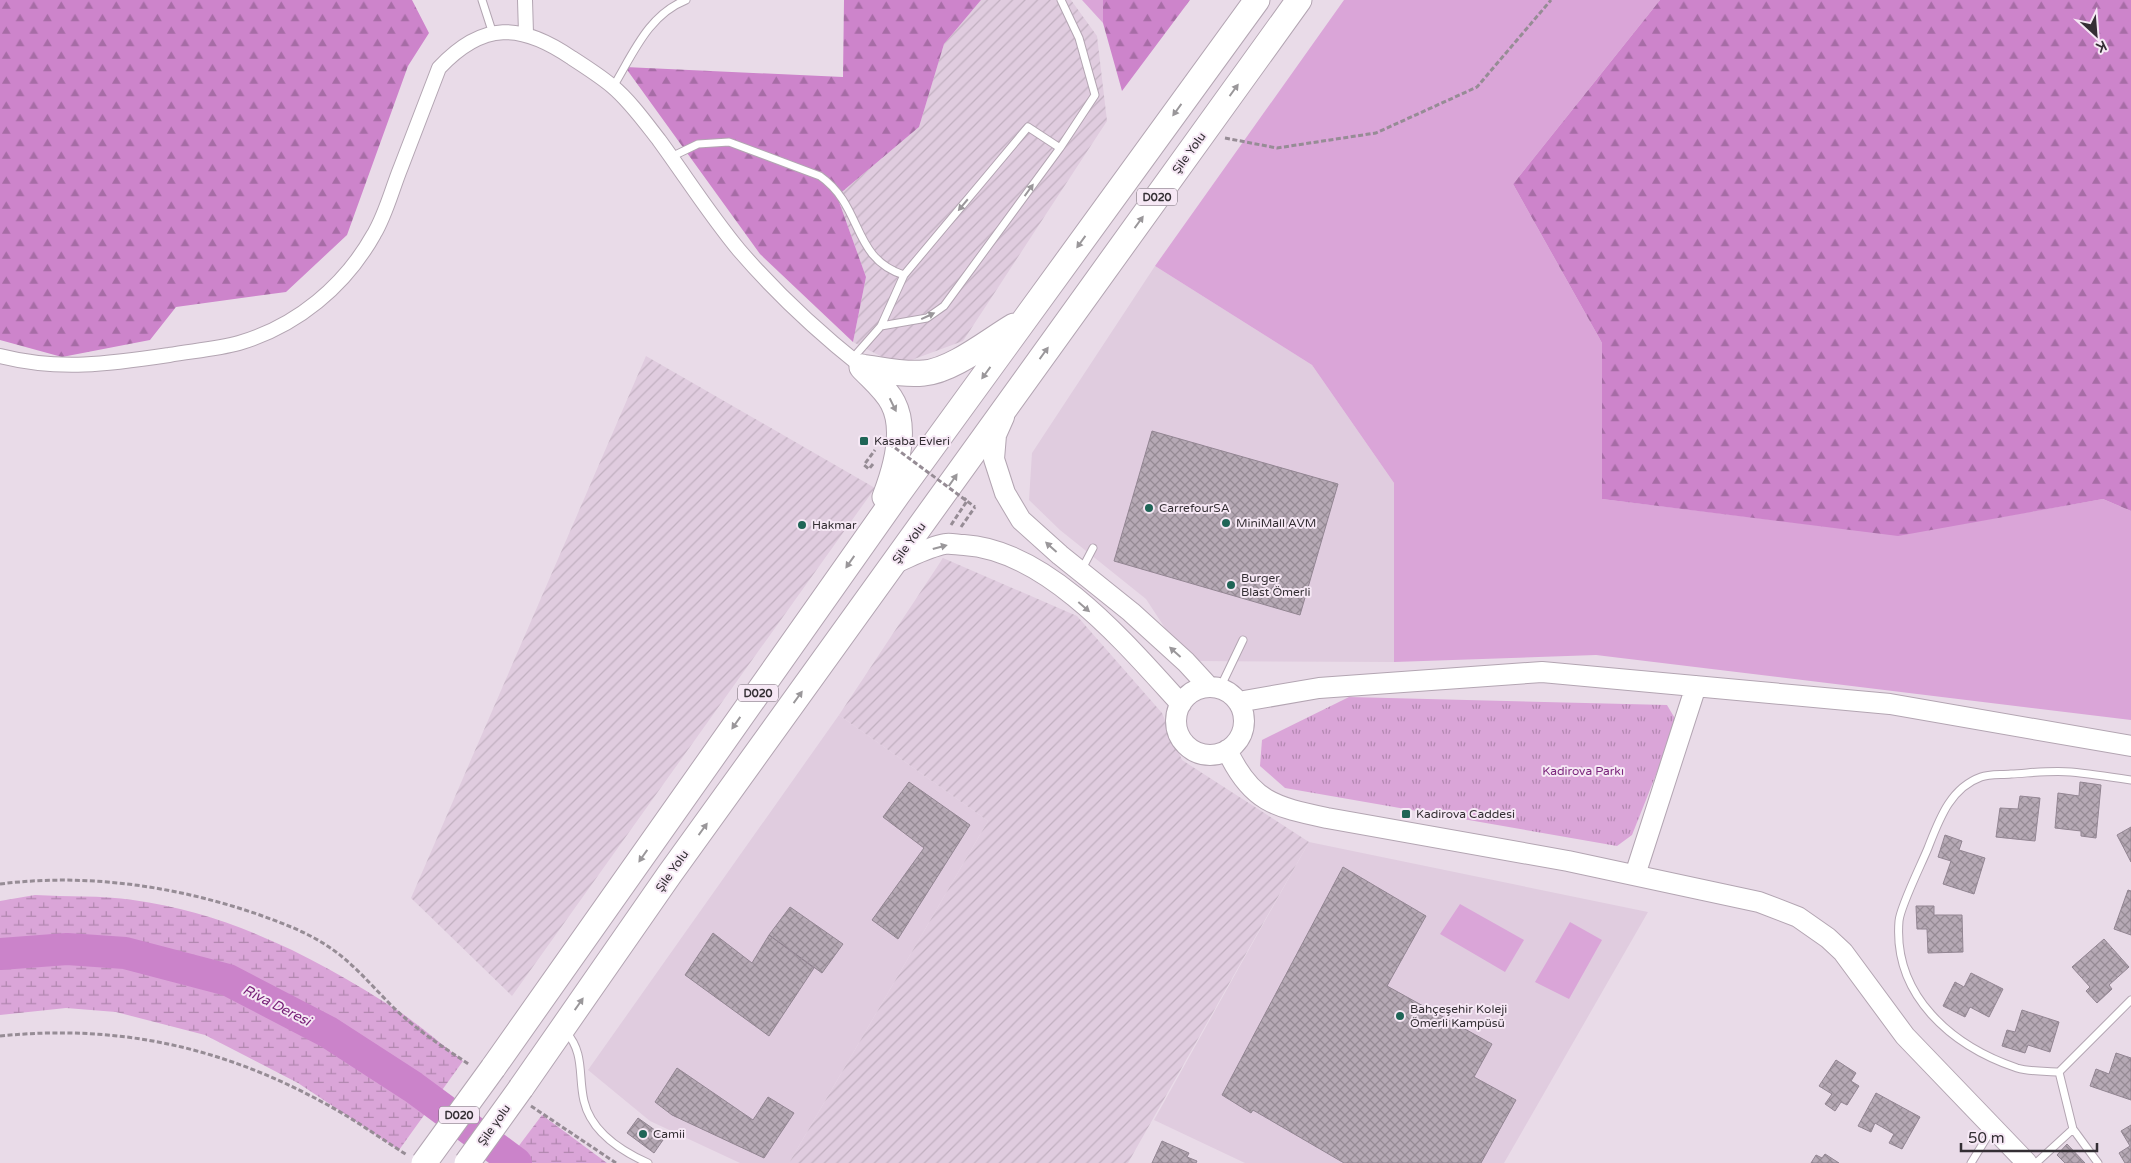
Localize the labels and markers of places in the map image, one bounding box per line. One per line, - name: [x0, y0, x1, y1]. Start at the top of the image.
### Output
- place label: Kasaba Evleri: [874, 434, 950, 448]
- marker: Kasaba Evleri: [858, 435, 870, 447]
- place label: CarrefourSA: [1159, 501, 1230, 515]
- marker: CarrefourSA: [1143, 502, 1155, 514]
- place label: MiniMall AVM: [1236, 516, 1316, 530]
- marker: MiniMall AVM: [1220, 517, 1232, 529]
- place label: Hakmar: [812, 518, 857, 532]
- marker: Hakmar: [796, 519, 808, 531]
- place label: Burger Blast Ömerli: [1241, 571, 1310, 599]
- marker: Burger Blast Ömerli: [1225, 579, 1237, 591]
- place label: Kadirova Caddesi: [1416, 807, 1515, 821]
- marker: Kadirova Caddesi: [1400, 808, 1412, 820]
- place label: Bahçeşehir Koleji Ömerli Kampüsü: [1410, 1002, 1507, 1030]
- marker: Bahçeşehir Koleji Ömerli Kampüsü: [1394, 1010, 1406, 1022]
- place label: Camii: [653, 1127, 685, 1141]
- marker: Camii: [637, 1128, 649, 1140]

